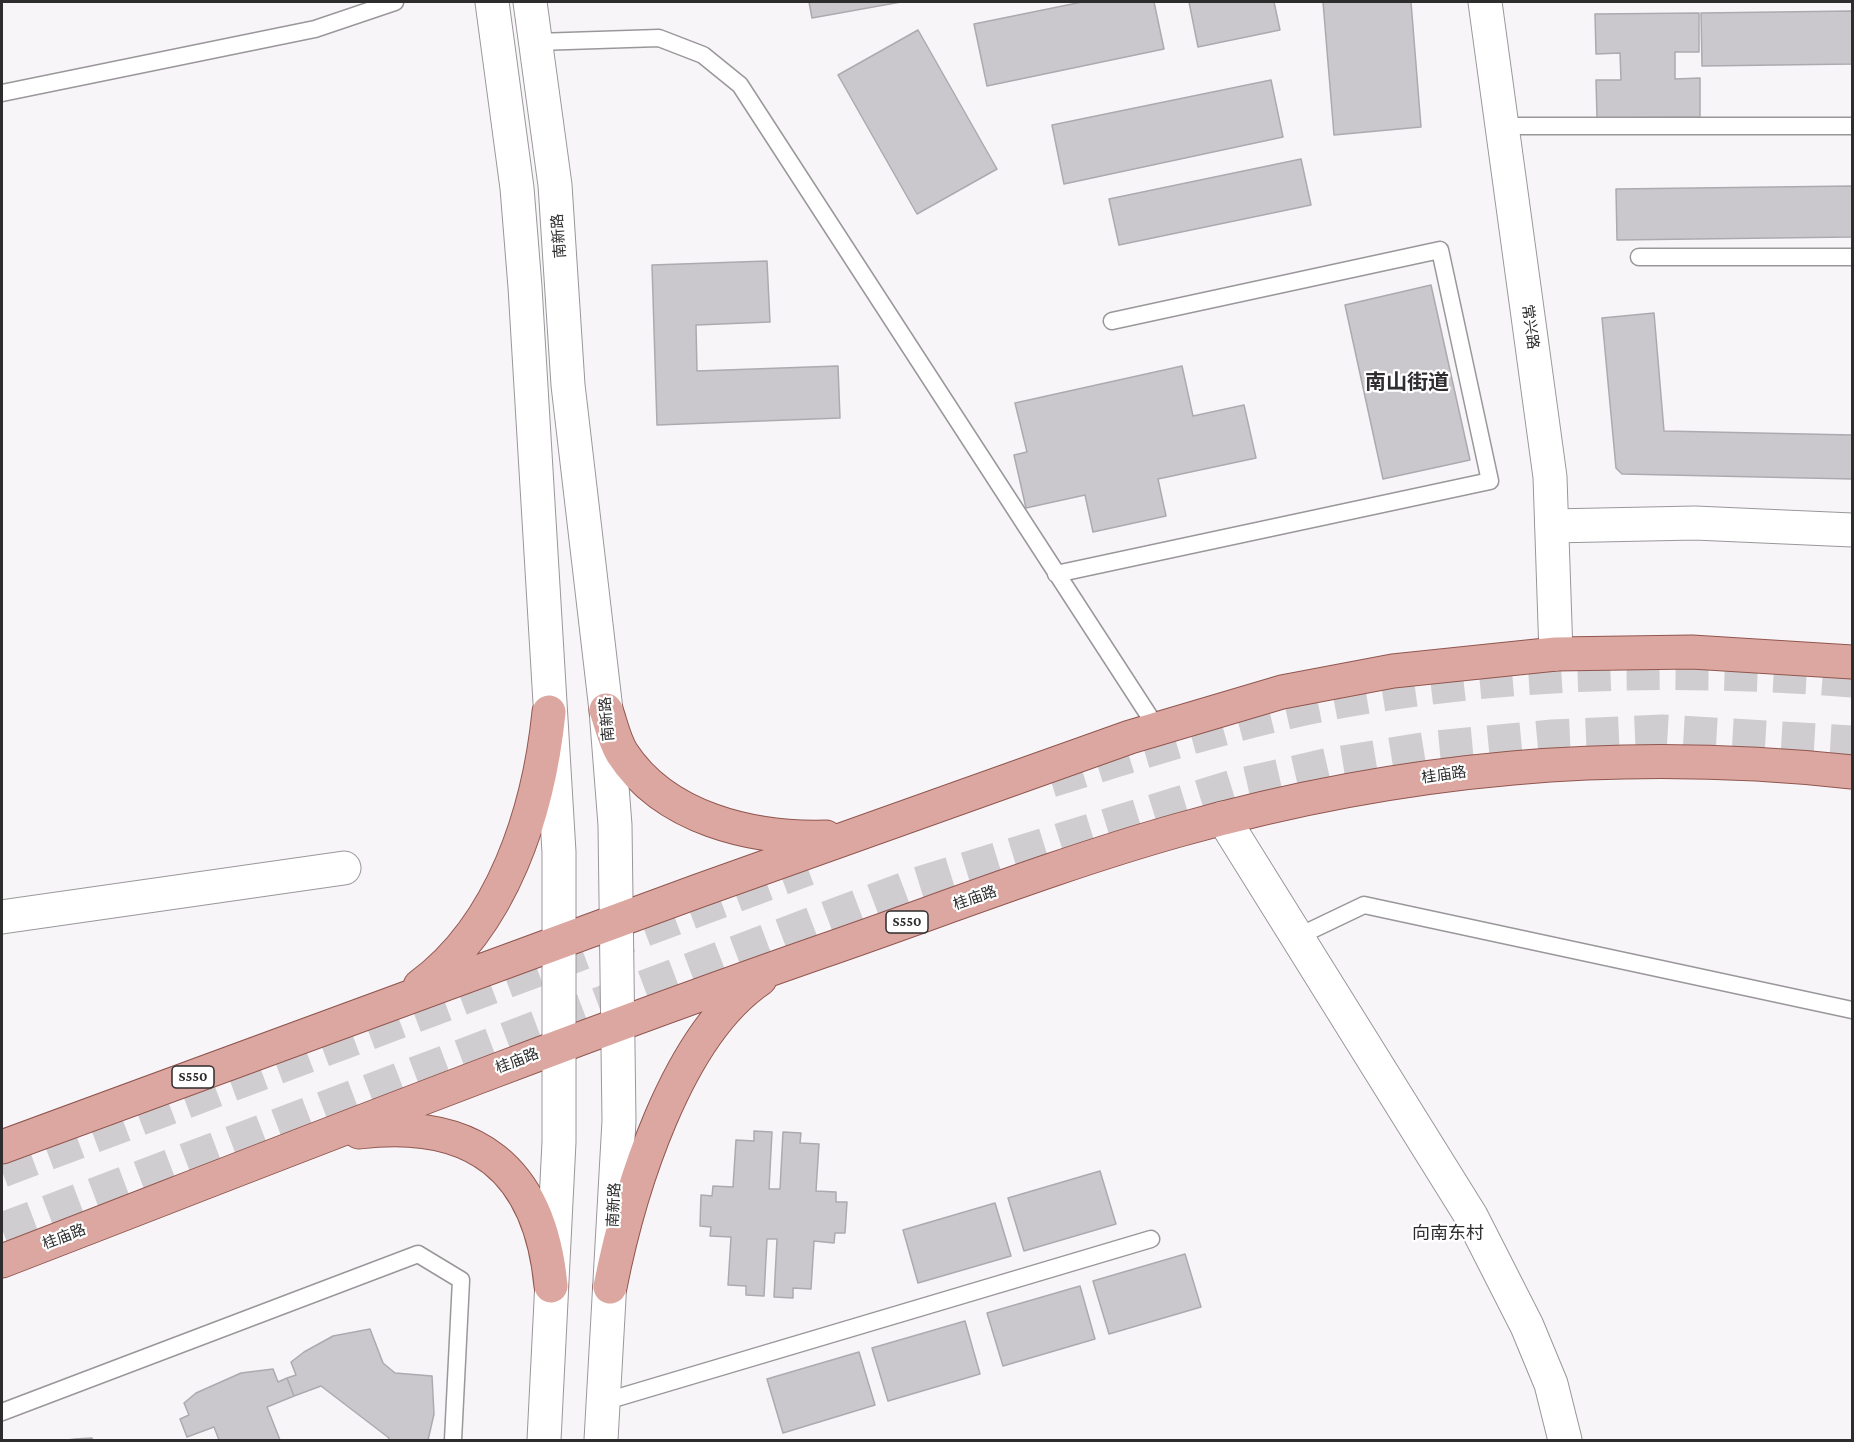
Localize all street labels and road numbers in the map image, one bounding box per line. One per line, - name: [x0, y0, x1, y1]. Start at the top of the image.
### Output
- street label: 南新路: [548, 213, 570, 259]
- street label: 常兴路: [1518, 303, 1542, 351]
- street label: 南新路: [596, 696, 618, 742]
- street label: 桂庙路: [1420, 763, 1468, 787]
- street label: 桂庙路: [951, 882, 999, 914]
- road number: S550: [886, 911, 928, 933]
- street label: 桂庙路: [493, 1045, 541, 1077]
- road number: S550: [172, 1066, 214, 1088]
- street label: 南新路: [604, 1182, 624, 1228]
- street label: 桂庙路: [40, 1221, 88, 1253]

